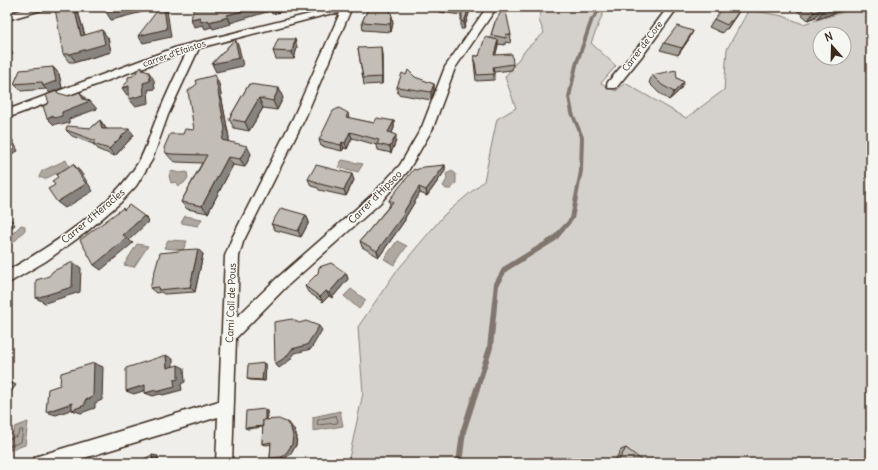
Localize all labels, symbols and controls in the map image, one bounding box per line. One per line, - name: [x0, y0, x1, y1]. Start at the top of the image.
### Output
- street label: Carrer de Core: [620, 19, 665, 73]
- north arrow: [812, 26, 852, 66]
- text: N: [823, 29, 835, 44]
- street label: carrer d'Efaistos: [141, 37, 207, 69]
- street label: Carrer d'Hipseo: [346, 167, 405, 226]
- street label: Carrer d'Heracles: [59, 185, 128, 246]
- street label: Camí Coll de Pous: [223, 262, 239, 343]

